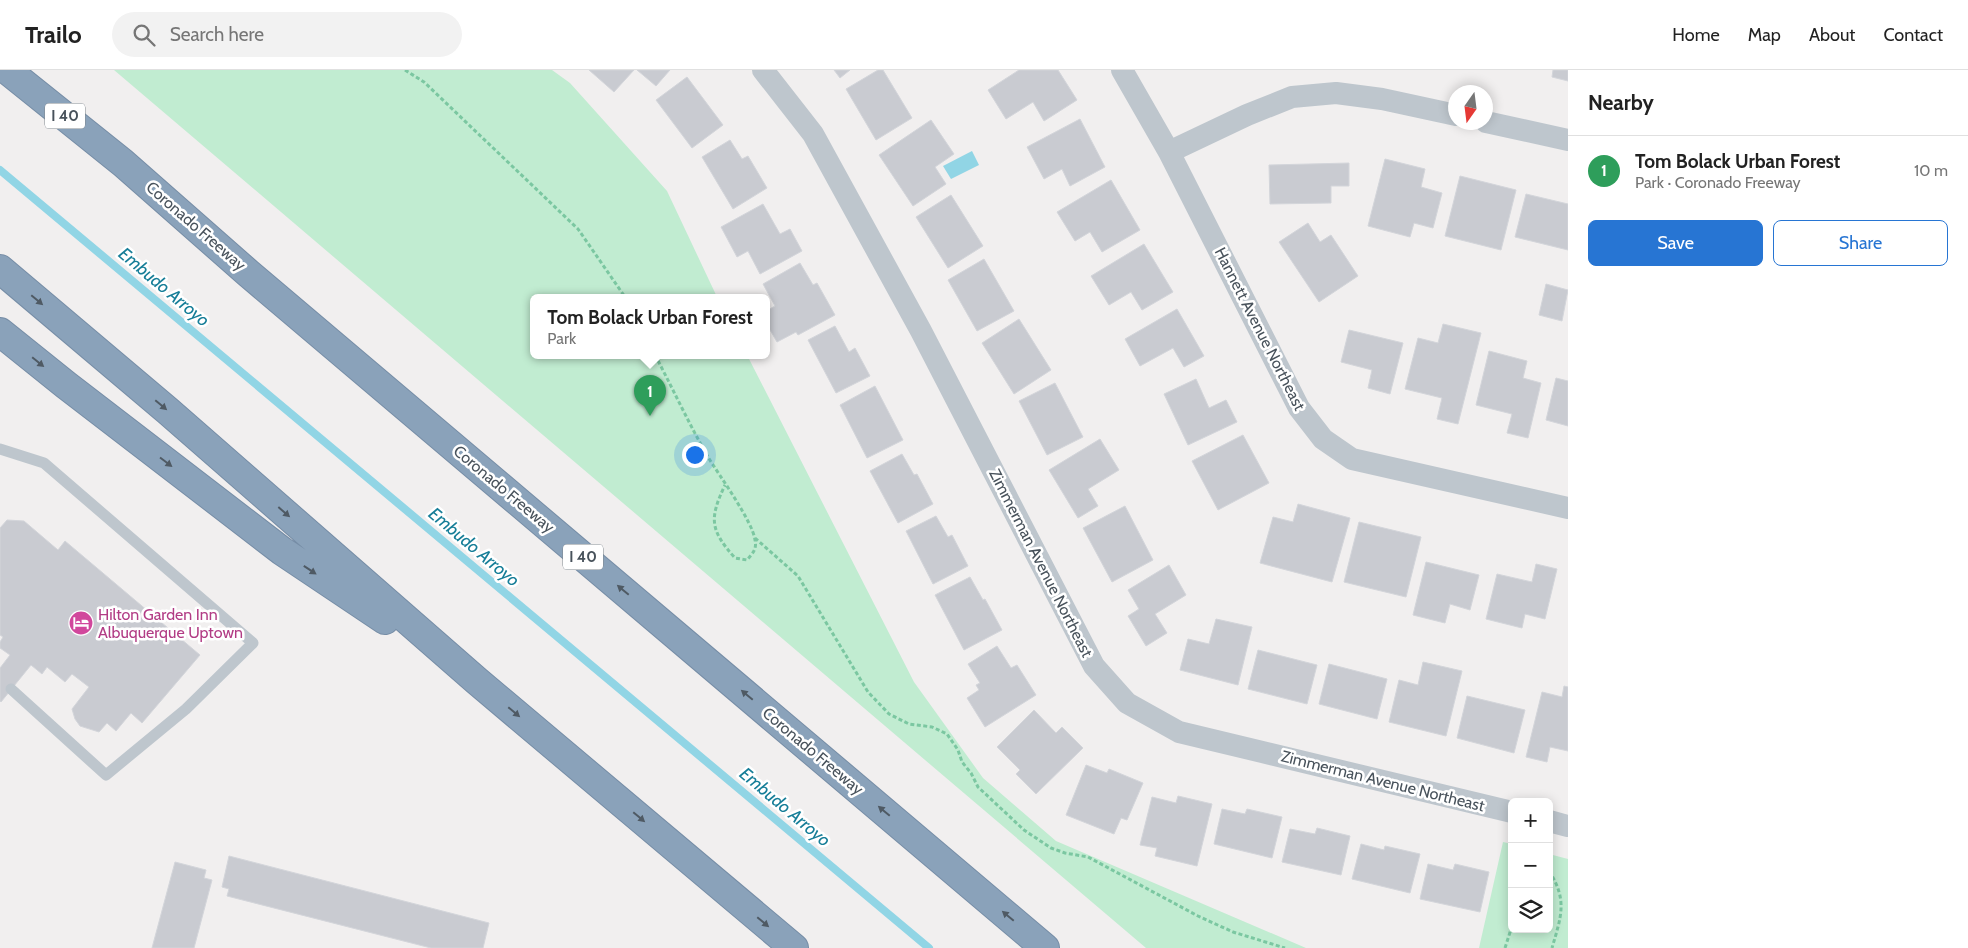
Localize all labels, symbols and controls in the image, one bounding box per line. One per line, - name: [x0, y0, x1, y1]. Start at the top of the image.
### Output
- search box: [112, 12, 462, 57]
- text: Trailo: [25, 20, 82, 49]
- icon: search: [130, 21, 158, 49]
- text: Search here: [170, 23, 264, 46]
- text: Home: [1672, 24, 1720, 46]
- text: Map: [1748, 24, 1781, 46]
- text: About: [1809, 24, 1855, 46]
- text: Contact: [1883, 24, 1943, 46]
- north arrow: [1448, 85, 1493, 130]
- text: Nearby: [1588, 90, 1654, 115]
- road number: I 40: [45, 104, 85, 128]
- text: Tom Bolack Urban Forest: [1635, 150, 1840, 173]
- text: 1: [1601, 161, 1607, 180]
- text: 10 m: [1914, 161, 1948, 180]
- text: Park · Coronado Freeway: [1635, 173, 1801, 192]
- street label: Coronado Freeway: [142, 178, 250, 274]
- button: Save: [1588, 220, 1763, 266]
- button: Share: [1773, 220, 1948, 266]
- water label: Embudo Arroyo: [114, 243, 214, 331]
- street label: Hannett Avenue Northeast: [1211, 244, 1310, 414]
- one-way arrow: [31, 294, 43, 306]
- popup: [530, 294, 770, 359]
- text: Tom Bolack Urban Forest: [547, 306, 753, 329]
- text: Park: [547, 329, 576, 348]
- one-way arrow: [31, 357, 44, 368]
- pin: 1: [634, 375, 666, 416]
- one-way arrow: [155, 399, 167, 411]
- street label: Coronado Freeway: [450, 441, 558, 537]
- your location: [682, 442, 708, 468]
- one-way arrow: [159, 457, 173, 467]
- street label: Zimmerman Avenue Northeast: [985, 466, 1097, 661]
- water label: Embudo Arroyo: [424, 503, 524, 591]
- one-way arrow: [277, 506, 289, 518]
- road number: I 40: [563, 544, 603, 570]
- one-way arrow: [304, 565, 317, 575]
- one-way arrow: [617, 584, 629, 596]
- place label: Hilton Garden Inn Albuquerque Uptown: [98, 605, 243, 642]
- hotel icon: Hilton Garden Inn Albuquerque Uptown: [68, 610, 94, 636]
- one-way arrow: [741, 689, 753, 701]
- street label: Coronado Freeway: [759, 703, 867, 799]
- one-way arrow: [508, 707, 521, 718]
- street label: Zimmerman Avenue Northeast: [1279, 747, 1487, 816]
- water label: Embudo Arroyo: [735, 763, 835, 851]
- map controls: [1508, 798, 1553, 933]
- button: +: [1508, 798, 1553, 843]
- one-way arrow: [878, 806, 891, 817]
- one-way arrow: [632, 811, 644, 823]
- button: −: [1508, 843, 1553, 888]
- button: layers: [1508, 888, 1553, 933]
- one-way arrow: [1002, 911, 1015, 922]
- one-way arrow: [756, 916, 769, 927]

